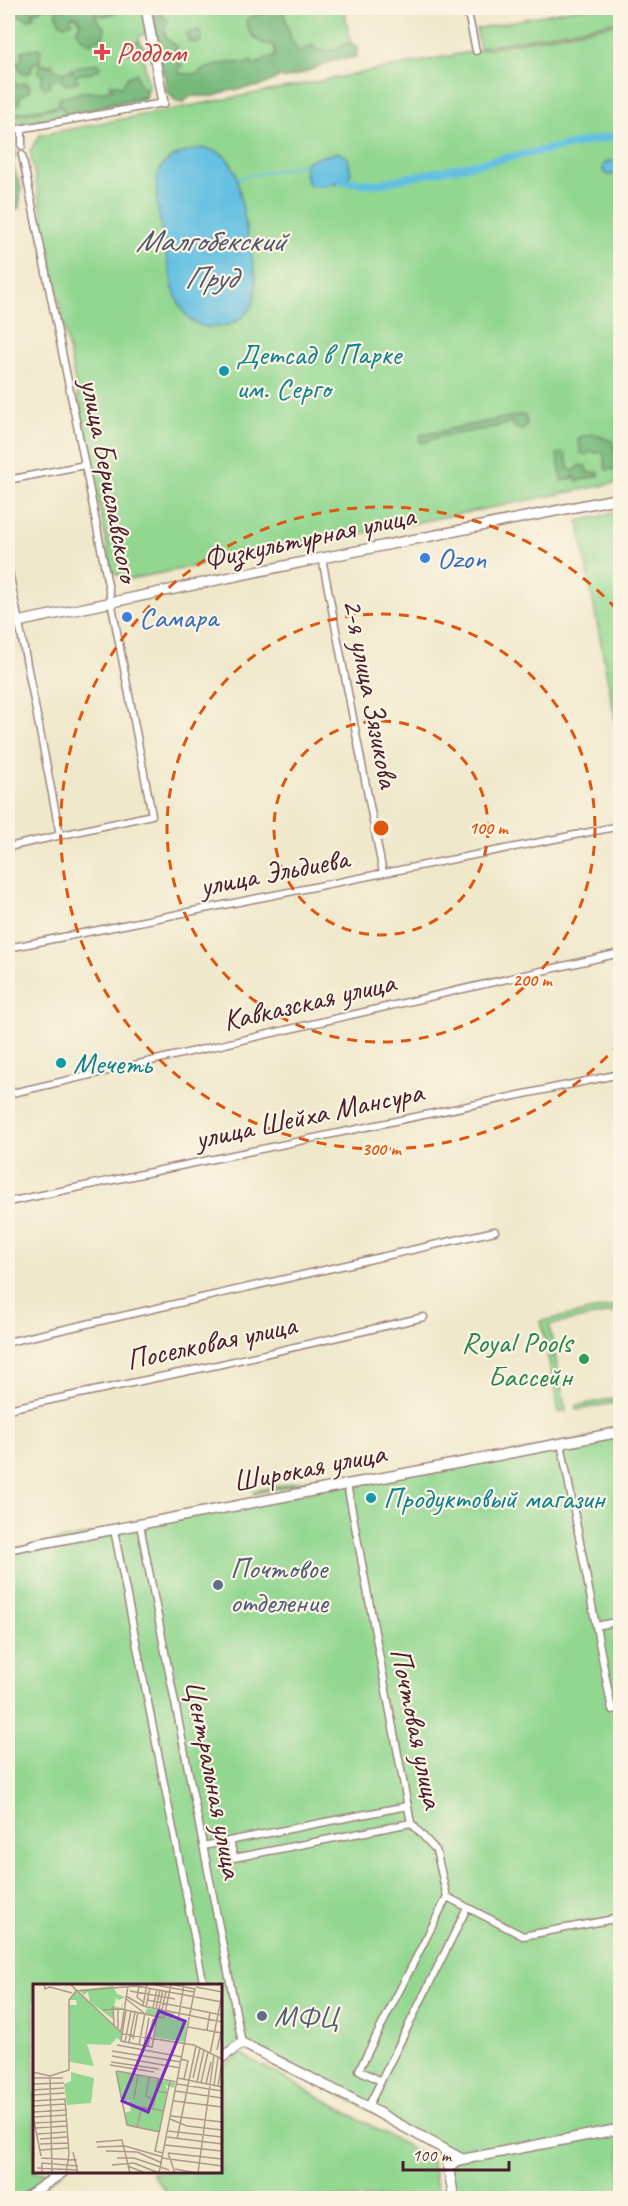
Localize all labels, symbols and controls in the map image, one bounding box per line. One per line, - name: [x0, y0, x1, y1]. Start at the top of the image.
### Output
- place label: Роддом: [116, 33, 188, 71]
- marker: Роддом: [93, 43, 111, 61]
- water label: Малгобекский Пруд: [135, 220, 291, 298]
- place label: Детсад в Парке им. Серго: [236, 335, 403, 407]
- marker: Детсад в Парке им. Серго: [217, 364, 231, 378]
- street label: улица Бериславского: [71, 373, 149, 588]
- street label: Физкультурная улица: [200, 496, 420, 578]
- place label: Ozon: [437, 539, 487, 577]
- marker: Ozon: [418, 551, 432, 565]
- street label: 2-я улица Зязикова: [334, 595, 408, 793]
- place label: Самара: [139, 598, 221, 636]
- marker: Самара: [120, 610, 134, 624]
- text: 100 m: [469, 817, 509, 839]
- centre of rings: [371, 818, 391, 838]
- street label: улица Эльдиева: [194, 838, 354, 905]
- street label: Кавказская улица: [219, 962, 401, 1039]
- text: 200 m: [513, 969, 553, 991]
- place label: Мечеть: [73, 1044, 153, 1082]
- marker: Мечеть: [54, 1056, 68, 1070]
- street label: улица Шейха Мансура: [190, 1072, 428, 1158]
- text: 300 m: [362, 1138, 402, 1160]
- street label: Поселковая улица: [123, 1305, 301, 1379]
- place label: Royal Pools Бассейн: [461, 1323, 575, 1395]
- marker: Royal Pools Бассейн: [577, 1352, 591, 1366]
- street label: Широкая улица: [229, 1433, 390, 1500]
- place label: Продуктовый магазин: [383, 1479, 606, 1517]
- marker: Продуктовый магазин: [364, 1491, 378, 1505]
- place label: Почтовое отделение: [230, 1549, 330, 1621]
- marker: Почтовое отделение: [211, 1578, 225, 1592]
- street label: Почтовая улица: [381, 1644, 453, 1814]
- street label: Центральная улица: [176, 1677, 252, 1883]
- inset map: [33, 1984, 222, 2173]
- place label: МФЦ: [274, 1997, 341, 2035]
- marker: МФЦ: [255, 2009, 269, 2023]
- scale bar: [403, 2134, 510, 2172]
- text: 100 m: [412, 2144, 453, 2166]

